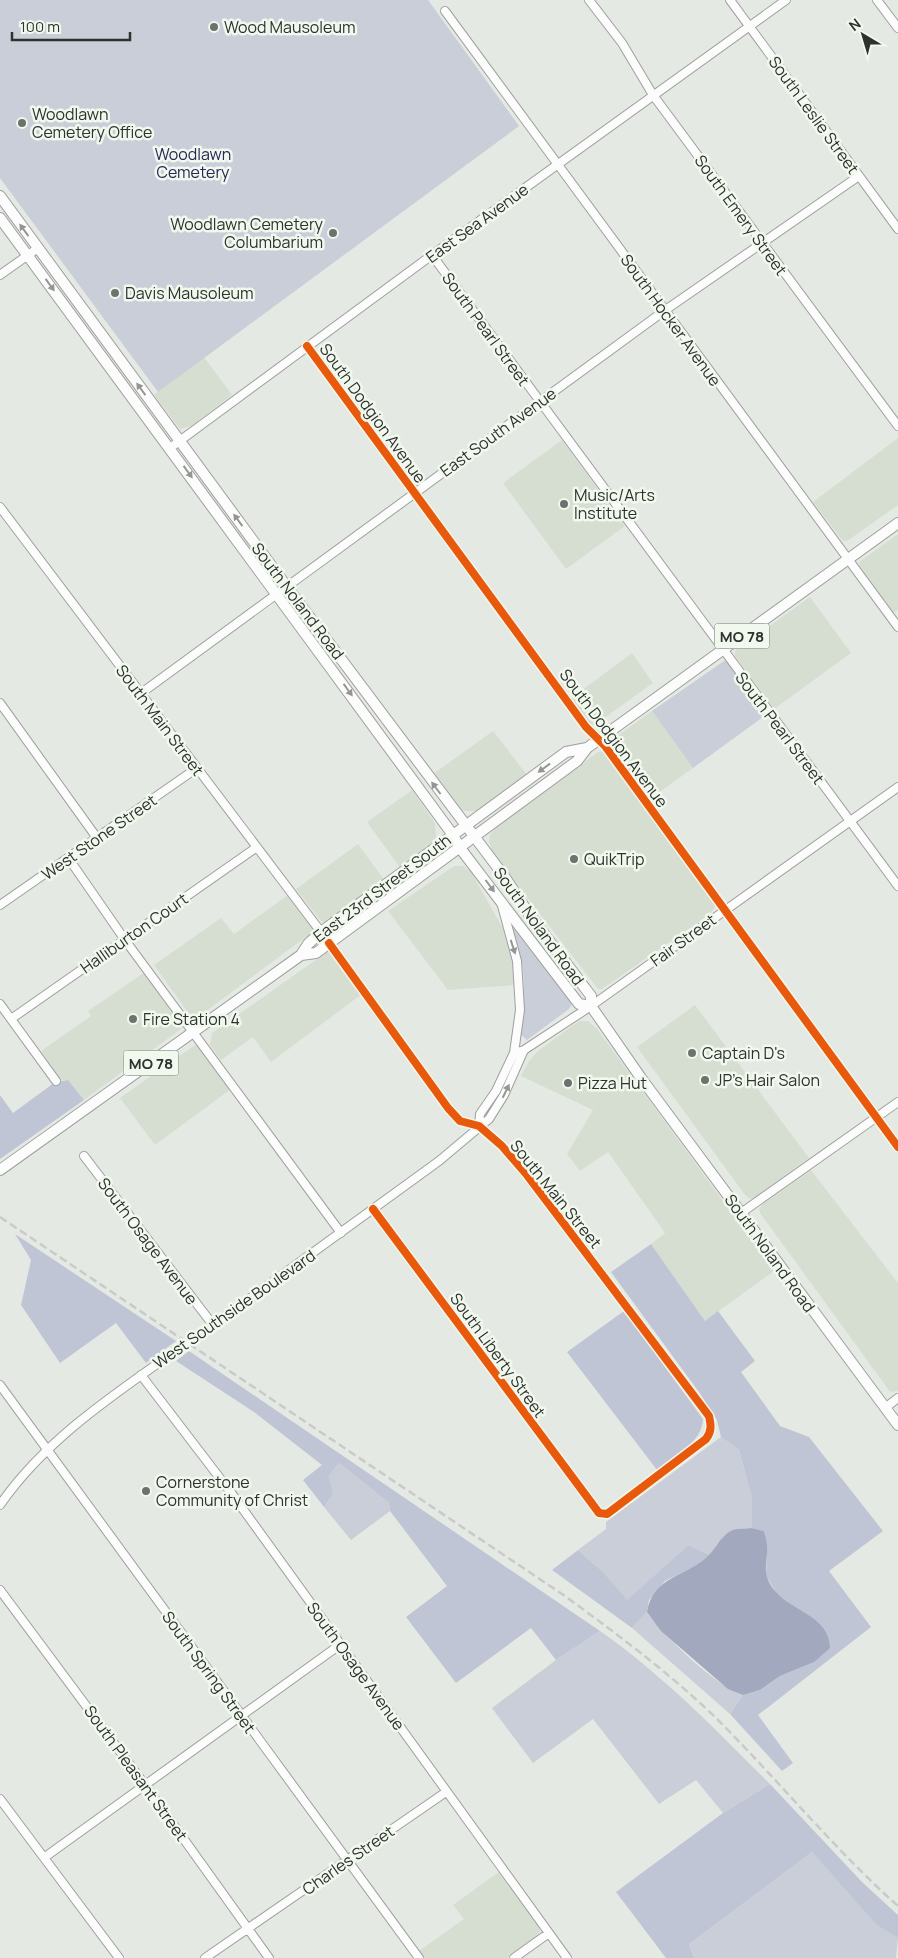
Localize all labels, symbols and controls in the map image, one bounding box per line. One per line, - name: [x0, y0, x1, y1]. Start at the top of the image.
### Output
- scale bar: [12, 10, 130, 42]
- north arrow: [838, 10, 888, 60]
- text: N: [845, 14, 865, 35]
- text: 100 m: [20, 16, 60, 37]
- place label: Wood Mausoleum: [224, 16, 355, 38]
- marker: Wood Mausoleum: [208, 21, 220, 33]
- street label: South Leslie Street: [764, 52, 864, 178]
- place label: Woodlawn Cemetery Office: [32, 103, 152, 143]
- marker: Woodlawn Cemetery Office: [16, 117, 28, 129]
- park label: Woodlawn Cemetery: [155, 143, 231, 183]
- street label: South Emery Street: [690, 150, 792, 280]
- street label: East Sea Avenue: [421, 178, 533, 268]
- place label: Woodlawn Cemetery Columbarium: [170, 213, 324, 253]
- one-way arrow: [19, 224, 30, 237]
- marker: Woodlawn Cemetery Columbarium: [327, 227, 339, 239]
- street label: South Hocker Avenue: [616, 250, 726, 390]
- street label: South Pearl Street: [437, 268, 535, 390]
- one-way arrow: [45, 278, 55, 292]
- place label: Davis Mausoleum: [125, 282, 254, 304]
- marker: Davis Mausoleum: [109, 287, 121, 299]
- street label: South Dodgion Avenue: [315, 339, 431, 487]
- street label: East South Avenue: [435, 382, 561, 482]
- one-way arrow: [136, 383, 147, 396]
- one-way arrow: [183, 465, 193, 479]
- place label: Music/Arts Institute: [574, 484, 655, 524]
- marker: Music/Arts Institute: [558, 498, 570, 510]
- one-way arrow: [233, 513, 243, 527]
- street label: South Noland Road: [247, 538, 349, 664]
- road number: MO 78: [714, 624, 770, 648]
- street label: South Main Street: [111, 660, 209, 780]
- street label: South Dodgion Avenue: [555, 664, 673, 812]
- street label: South Pearl Street: [730, 667, 830, 789]
- one-way arrow: [343, 683, 353, 697]
- one-way arrow: [538, 763, 551, 774]
- one-way arrow: [431, 781, 441, 795]
- street label: West Stone Street: [37, 789, 161, 885]
- street label: East 23rd Street South: [309, 829, 455, 947]
- place label: QuikTrip: [584, 848, 644, 870]
- marker: QuikTrip: [568, 853, 580, 865]
- street label: South Noland Road: [489, 862, 589, 990]
- one-way arrow: [484, 879, 495, 892]
- street label: Halliburton Court: [76, 888, 192, 978]
- street label: Fair Street: [646, 909, 720, 971]
- one-way arrow: [510, 940, 518, 955]
- place label: Fire Station 4: [143, 1008, 240, 1030]
- marker: Fire Station 4: [127, 1013, 139, 1025]
- place label: Captain D's: [702, 1042, 785, 1064]
- marker: Captain D's: [686, 1047, 698, 1059]
- road number: MO 78: [124, 1050, 178, 1076]
- place label: JP's Hair Salon: [715, 1069, 820, 1091]
- place label: Pizza Hut: [578, 1072, 647, 1094]
- marker: JP's Hair Salon: [699, 1074, 711, 1086]
- marker: Pizza Hut: [562, 1077, 574, 1089]
- one-way arrow: [502, 1084, 510, 1099]
- street label: South Main Street: [505, 1135, 607, 1253]
- street label: South Osage Avenue: [93, 1173, 203, 1309]
- street label: South Noland Road: [720, 1189, 820, 1317]
- street label: West Southside Boulevard: [148, 1245, 320, 1373]
- street label: South Liberty Street: [445, 1288, 551, 1422]
- place label: Cornerstone Community of Christ: [156, 1471, 308, 1511]
- marker: Cornerstone Community of Christ: [140, 1485, 152, 1497]
- street label: South Osage Avenue: [302, 1597, 410, 1735]
- street label: South Spring Street: [157, 1606, 261, 1738]
- street label: South Pleasant Street: [79, 1701, 193, 1845]
- street label: Charles Street: [298, 1820, 398, 1900]

